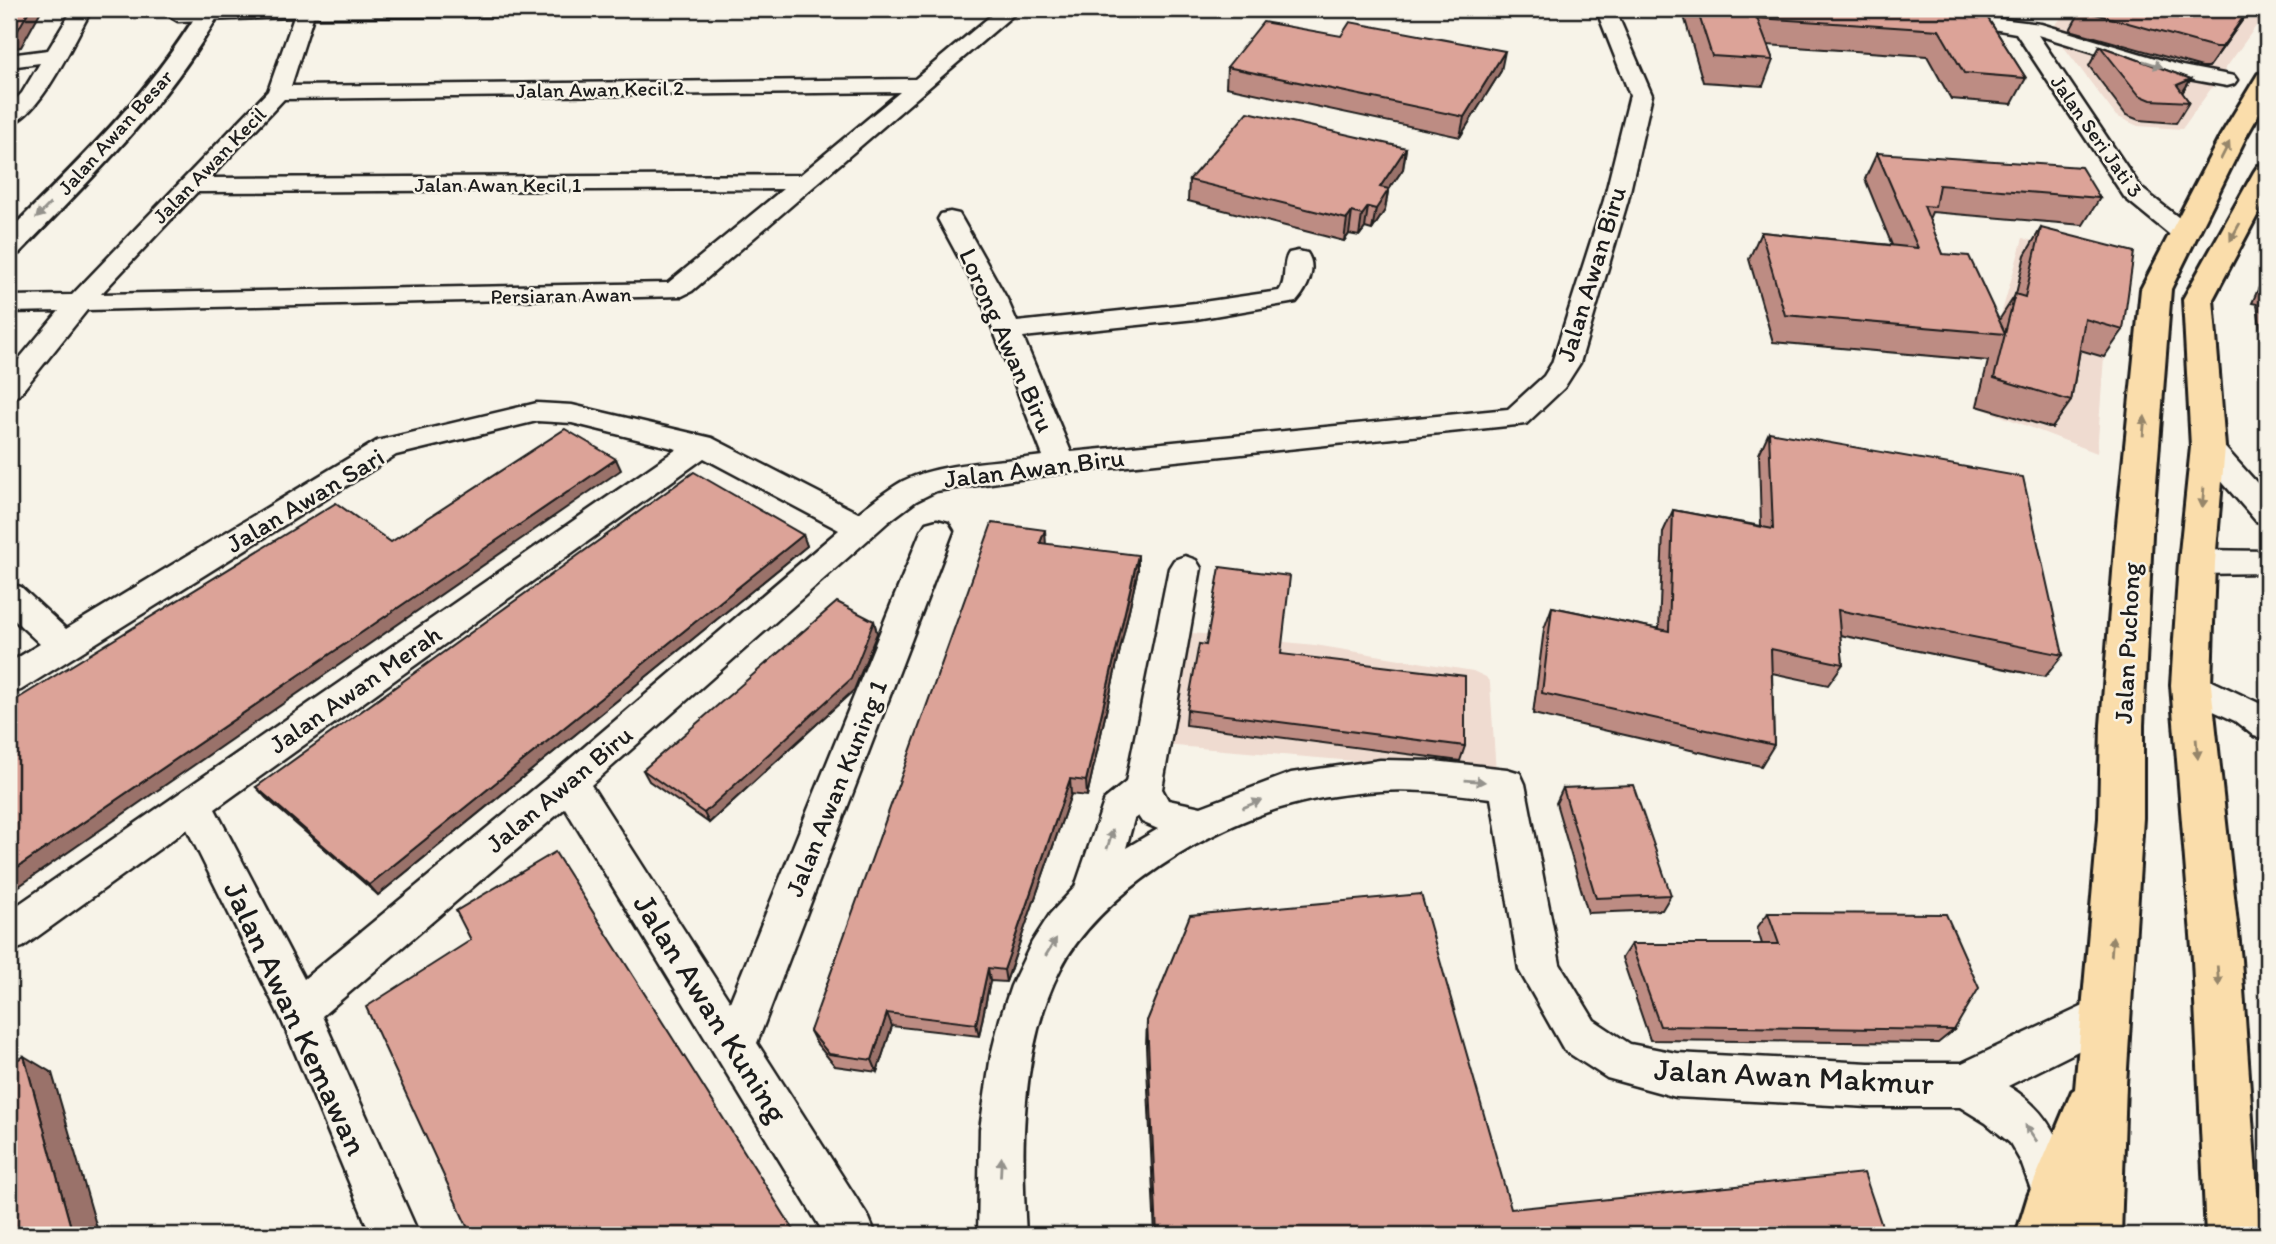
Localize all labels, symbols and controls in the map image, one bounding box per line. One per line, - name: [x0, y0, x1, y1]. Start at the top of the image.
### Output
- one-way arrow: [2143, 59, 2164, 70]
- street label: Jalan Awan Besar: [52, 64, 178, 200]
- street label: Jalan Seri Jati 3: [2046, 70, 2148, 202]
- street label: Jalan Awan Kecil 2: [516, 75, 684, 103]
- street label: Jalan Awan Kecil: [147, 101, 271, 228]
- one-way arrow: [2220, 141, 2231, 161]
- street label: Jalan Awan Kecil 1: [415, 172, 582, 197]
- street label: Jalan Awan Biru: [1549, 183, 1633, 365]
- one-way arrow: [35, 203, 52, 220]
- one-way arrow: [2229, 222, 2241, 242]
- street label: Lorong Awan Biru: [952, 243, 1062, 437]
- street label: Persiaran Awan: [490, 281, 632, 309]
- one-way arrow: [2139, 415, 2150, 437]
- street label: Jalan Awan Sari: [220, 440, 390, 560]
- street label: Jalan Awan Biru: [942, 441, 1126, 495]
- one-way arrow: [2197, 487, 2208, 509]
- street label: Jalan Puchong: [2107, 561, 2147, 725]
- street label: Jalan Awan Merah: [263, 618, 448, 760]
- street label: Jalan Awan Kuning 1: [778, 675, 894, 901]
- street label: Jalan Awan Biru: [479, 718, 639, 860]
- one-way arrow: [2192, 739, 2203, 761]
- one-way arrow: [1465, 776, 1487, 787]
- one-way arrow: [1242, 798, 1262, 810]
- one-way arrow: [1105, 828, 1115, 849]
- street label: Jalan Awan Kemawan: [216, 875, 376, 1161]
- street label: Jalan Awan Kuning: [625, 887, 797, 1130]
- one-way arrow: [2107, 935, 2118, 957]
- one-way arrow: [1044, 938, 1057, 957]
- one-way arrow: [2213, 965, 2224, 987]
- street label: Jalan Awan Makmur: [1653, 1050, 1935, 1102]
- one-way arrow: [2024, 1124, 2038, 1142]
- one-way arrow: [996, 1156, 1007, 1178]

